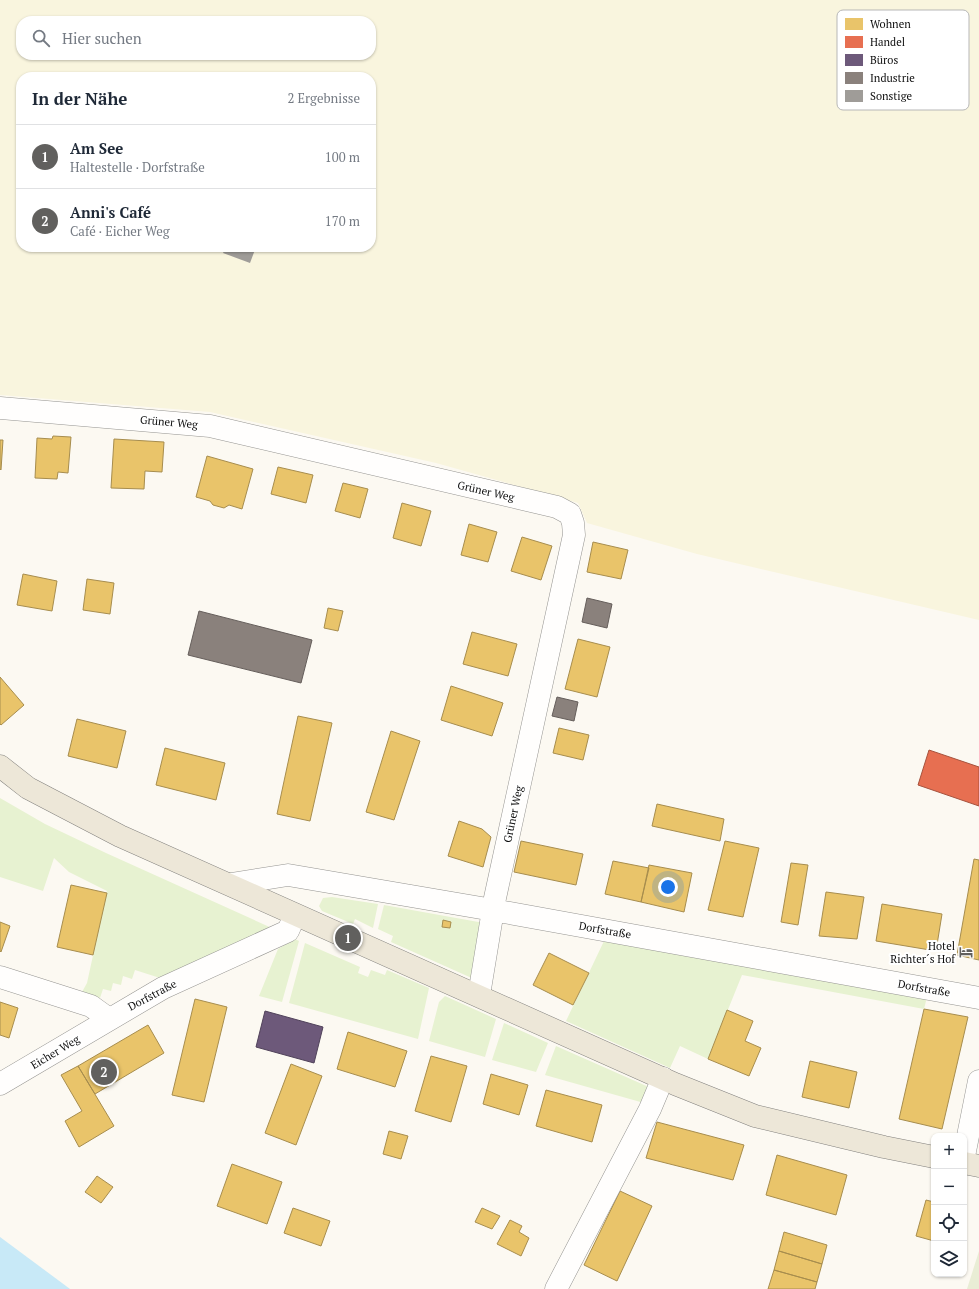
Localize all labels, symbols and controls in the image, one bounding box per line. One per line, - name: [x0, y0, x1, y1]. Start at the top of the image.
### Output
- legend: [837, 10, 969, 110]
- search box: [16, 16, 376, 60]
- text: Wohnen: [870, 17, 911, 31]
- icon: search: [30, 27, 52, 49]
- text: Hier suchen: [62, 28, 142, 48]
- text: Handel: [870, 35, 905, 49]
- text: Büros: [870, 53, 898, 67]
- text: Industrie: [870, 71, 915, 85]
- text: In der Nähe: [32, 87, 127, 110]
- text: 2 Ergebnisse: [287, 89, 360, 107]
- text: Sonstige: [870, 89, 912, 103]
- text: Am See: [70, 138, 123, 158]
- text: 1: [41, 148, 49, 166]
- text: 100 m: [325, 148, 360, 166]
- text: Haltestelle · Dorfstraße: [70, 158, 205, 176]
- text: Anni's Café: [70, 202, 151, 222]
- text: 2: [41, 212, 49, 230]
- text: 170 m: [325, 212, 360, 230]
- text: Café · Eicher Weg: [70, 222, 170, 240]
- street label: Grüner Weg: [140, 413, 199, 432]
- street label: Grüner Weg: [456, 478, 516, 504]
- street label: Grüner Weg: [500, 784, 526, 844]
- your location: [658, 877, 678, 897]
- street label: Dorfstraße: [578, 919, 633, 942]
- pin: 1: [335, 923, 361, 953]
- place label: Hotel Richter´s Hof: [890, 939, 956, 966]
- hotel icon: Hotel Richter´s Hof: [958, 944, 974, 960]
- street label: Dorfstraße: [125, 976, 179, 1014]
- street label: Dorfstraße: [897, 977, 952, 1000]
- street label: Eicher Weg: [28, 1032, 82, 1072]
- pin: 2: [91, 1057, 117, 1087]
- map controls: [931, 1133, 967, 1277]
- button: +: [931, 1133, 967, 1169]
- button: −: [931, 1169, 967, 1205]
- button: locate: [931, 1205, 967, 1241]
- button: layers: [931, 1241, 967, 1277]

